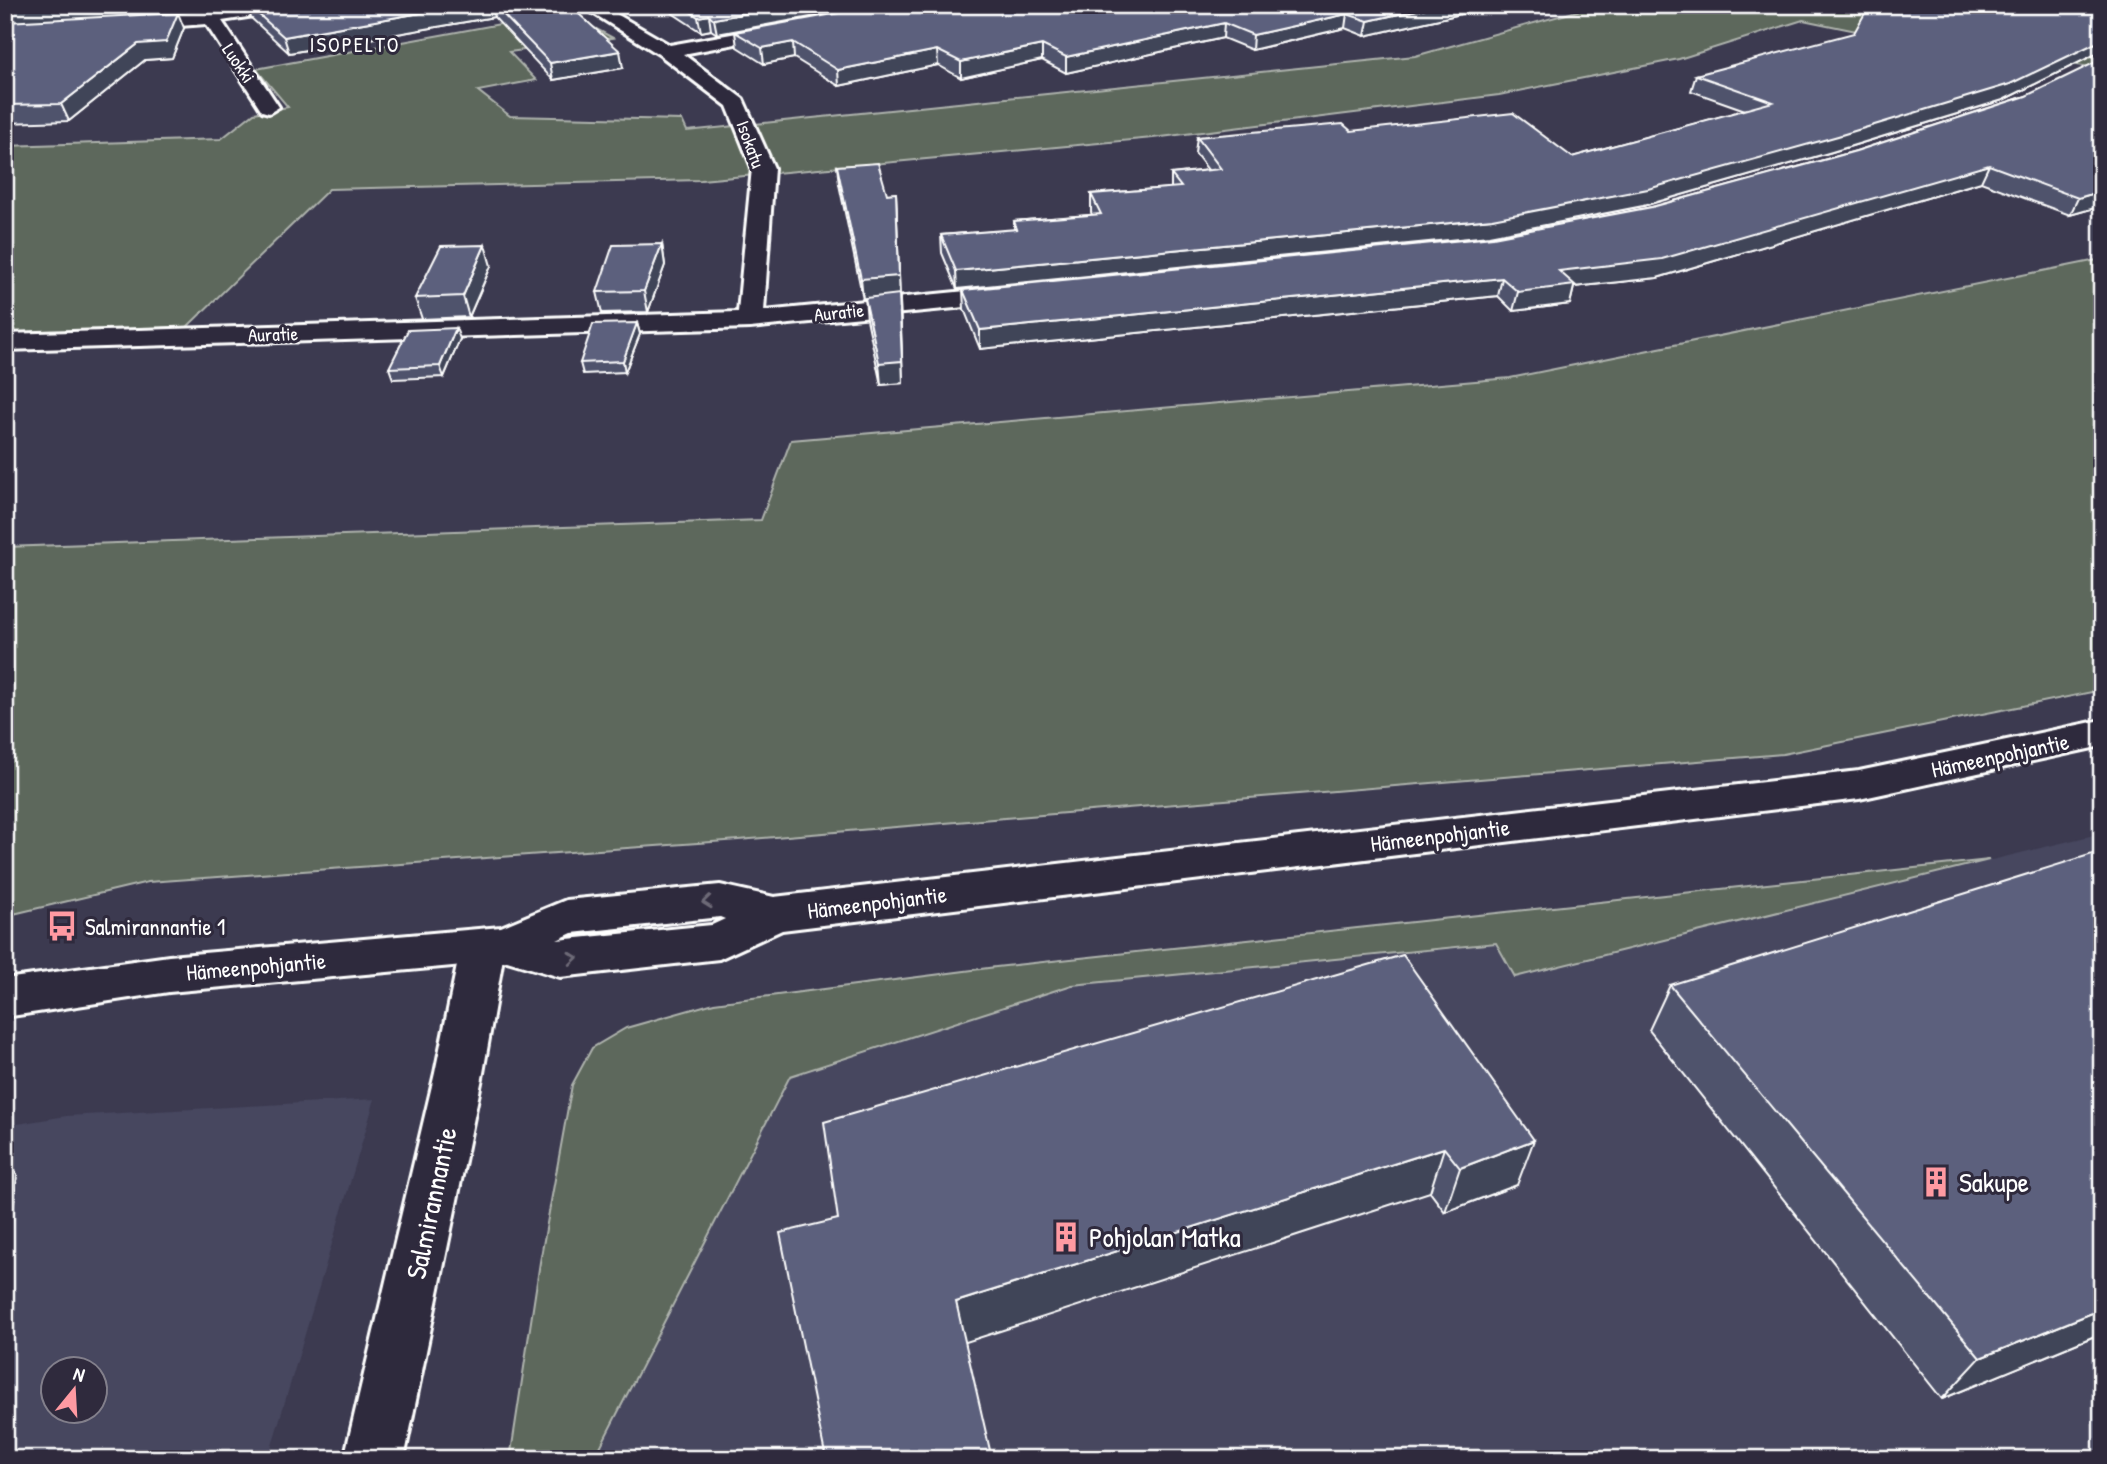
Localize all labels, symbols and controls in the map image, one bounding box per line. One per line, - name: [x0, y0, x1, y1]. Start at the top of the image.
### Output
- district label: ISOPELTO: [310, 30, 400, 59]
- street label: Luokki: [216, 38, 262, 88]
- street label: Isokatu: [730, 117, 772, 172]
- street label: Auratie: [813, 296, 866, 328]
- street label: Auratie: [248, 320, 299, 348]
- street label: Hämeenpohjantie: [1928, 725, 2072, 785]
- street label: Hämeenpohjantie: [1369, 811, 1511, 859]
- street label: Hämeenpohjantie: [806, 878, 948, 926]
- one-way arrow: [701, 895, 713, 910]
- bus stop icon: Salmirannantie 1: [45, 909, 79, 943]
- place label: Salmirannantie 1: [85, 911, 225, 942]
- street label: Hämeenpohjantie: [185, 944, 327, 988]
- one-way arrow: [567, 950, 579, 965]
- street label: Salmirannantie: [396, 1124, 466, 1282]
- place label: Sakupe: [1959, 1163, 2029, 1201]
- building icon: Sakupe: [1919, 1165, 1953, 1199]
- place label: Pohjolan Matka: [1089, 1218, 1241, 1256]
- building icon: Pohjolan Matka: [1049, 1220, 1083, 1254]
- north arrow: [38, 1356, 108, 1426]
- text: N: [70, 1360, 88, 1388]

